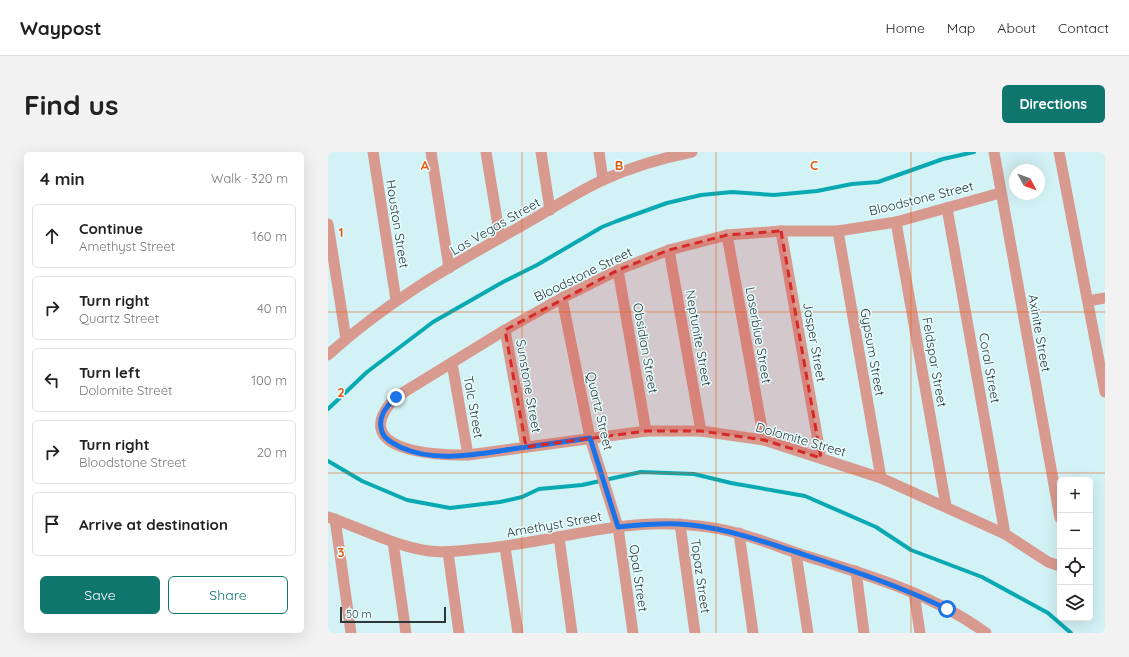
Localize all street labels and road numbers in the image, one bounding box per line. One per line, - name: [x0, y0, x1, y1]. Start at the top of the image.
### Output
- street label: Bloodstone Street: [867, 177, 975, 219]
- street label: Houston Street: [383, 179, 413, 269]
- street label: Las Vegas Street: [447, 194, 543, 258]
- street label: Bloodstone Street: [531, 243, 635, 305]
- street label: Laserblue Street: [743, 285, 775, 385]
- street label: Neptunite Street: [683, 289, 715, 387]
- street label: Axinite Street: [1025, 293, 1055, 373]
- street label: Obsidian Street: [630, 301, 662, 395]
- street label: Jasper Street: [800, 301, 830, 383]
- street label: Gypsum Street: [857, 307, 889, 397]
- street label: Feldspar Street: [919, 316, 951, 408]
- street label: Coral Street: [976, 332, 1004, 404]
- street label: Sunstone Street: [513, 338, 545, 434]
- street label: Quartz Street: [583, 370, 617, 452]
- street label: Talc Street: [461, 375, 487, 439]
- street label: Dolomite Street: [754, 418, 848, 460]
- street label: Amethyst Street: [505, 508, 603, 540]
- street label: Topaz Street: [688, 538, 714, 614]
- street label: Opal Street: [626, 543, 652, 613]

